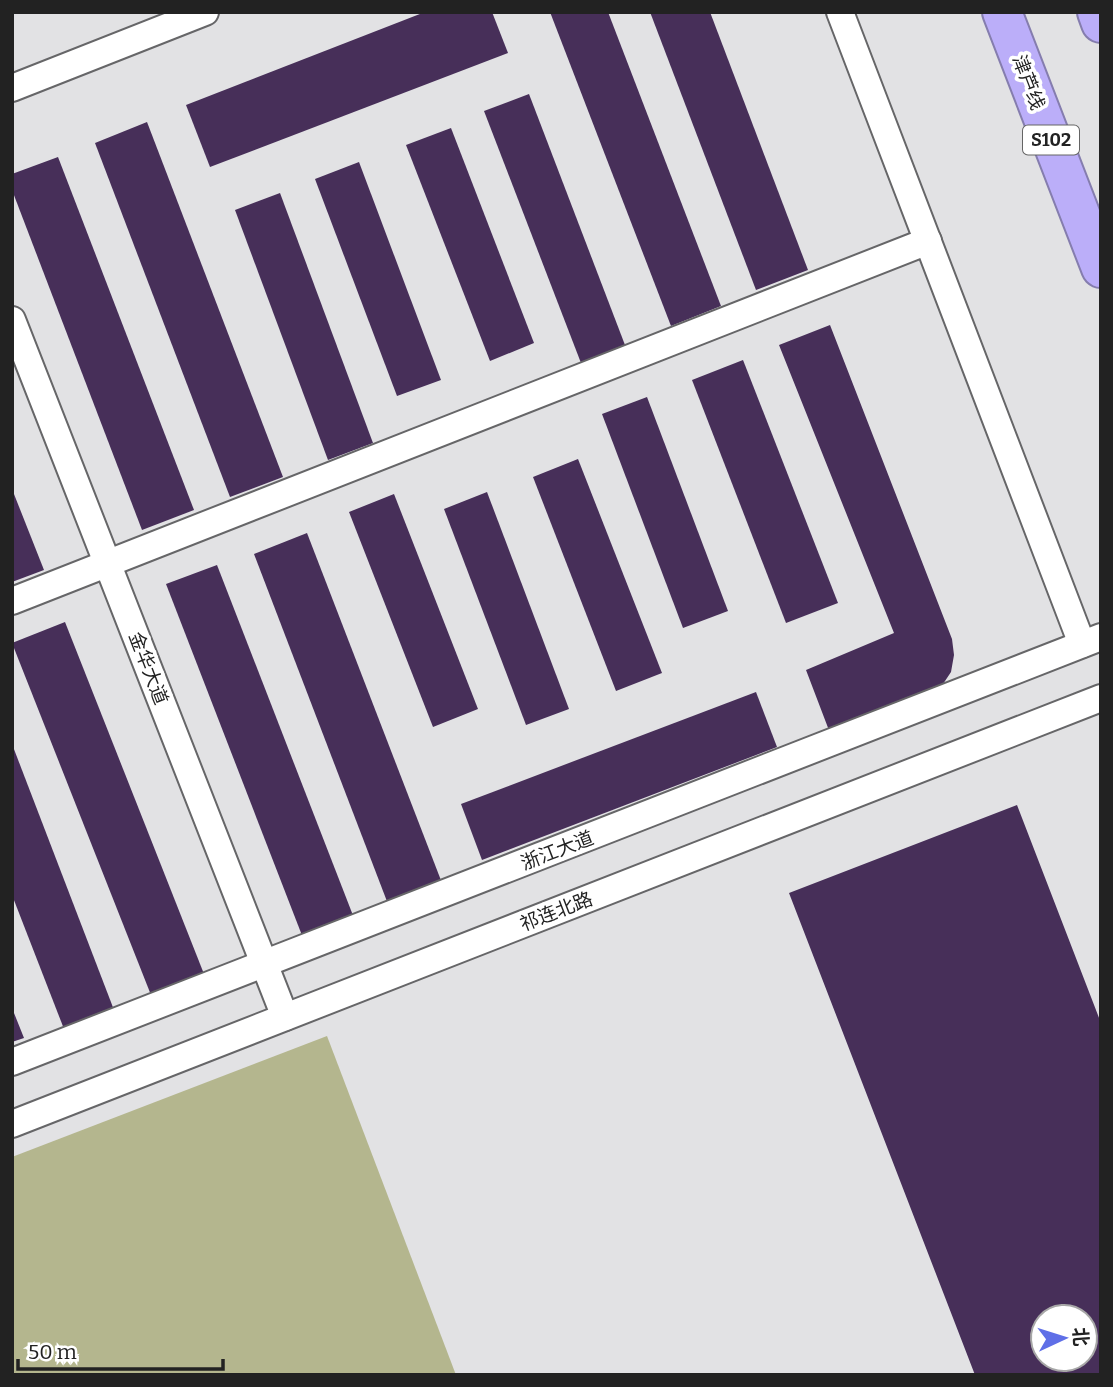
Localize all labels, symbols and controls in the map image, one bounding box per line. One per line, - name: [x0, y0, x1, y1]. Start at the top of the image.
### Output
- street label: 津芦线: [1008, 51, 1049, 113]
- road number: S102: [1023, 125, 1079, 154]
- street label: 金华大道: [124, 629, 173, 708]
- street label: 浙江大道: [518, 826, 597, 875]
- street label: 祁连北路: [517, 887, 596, 936]
- north arrow: [1029, 1303, 1099, 1373]
- text: 北: [1068, 1327, 1093, 1347]
- scale bar: [18, 1328, 222, 1372]
- text: 50 m: [28, 1339, 77, 1365]

